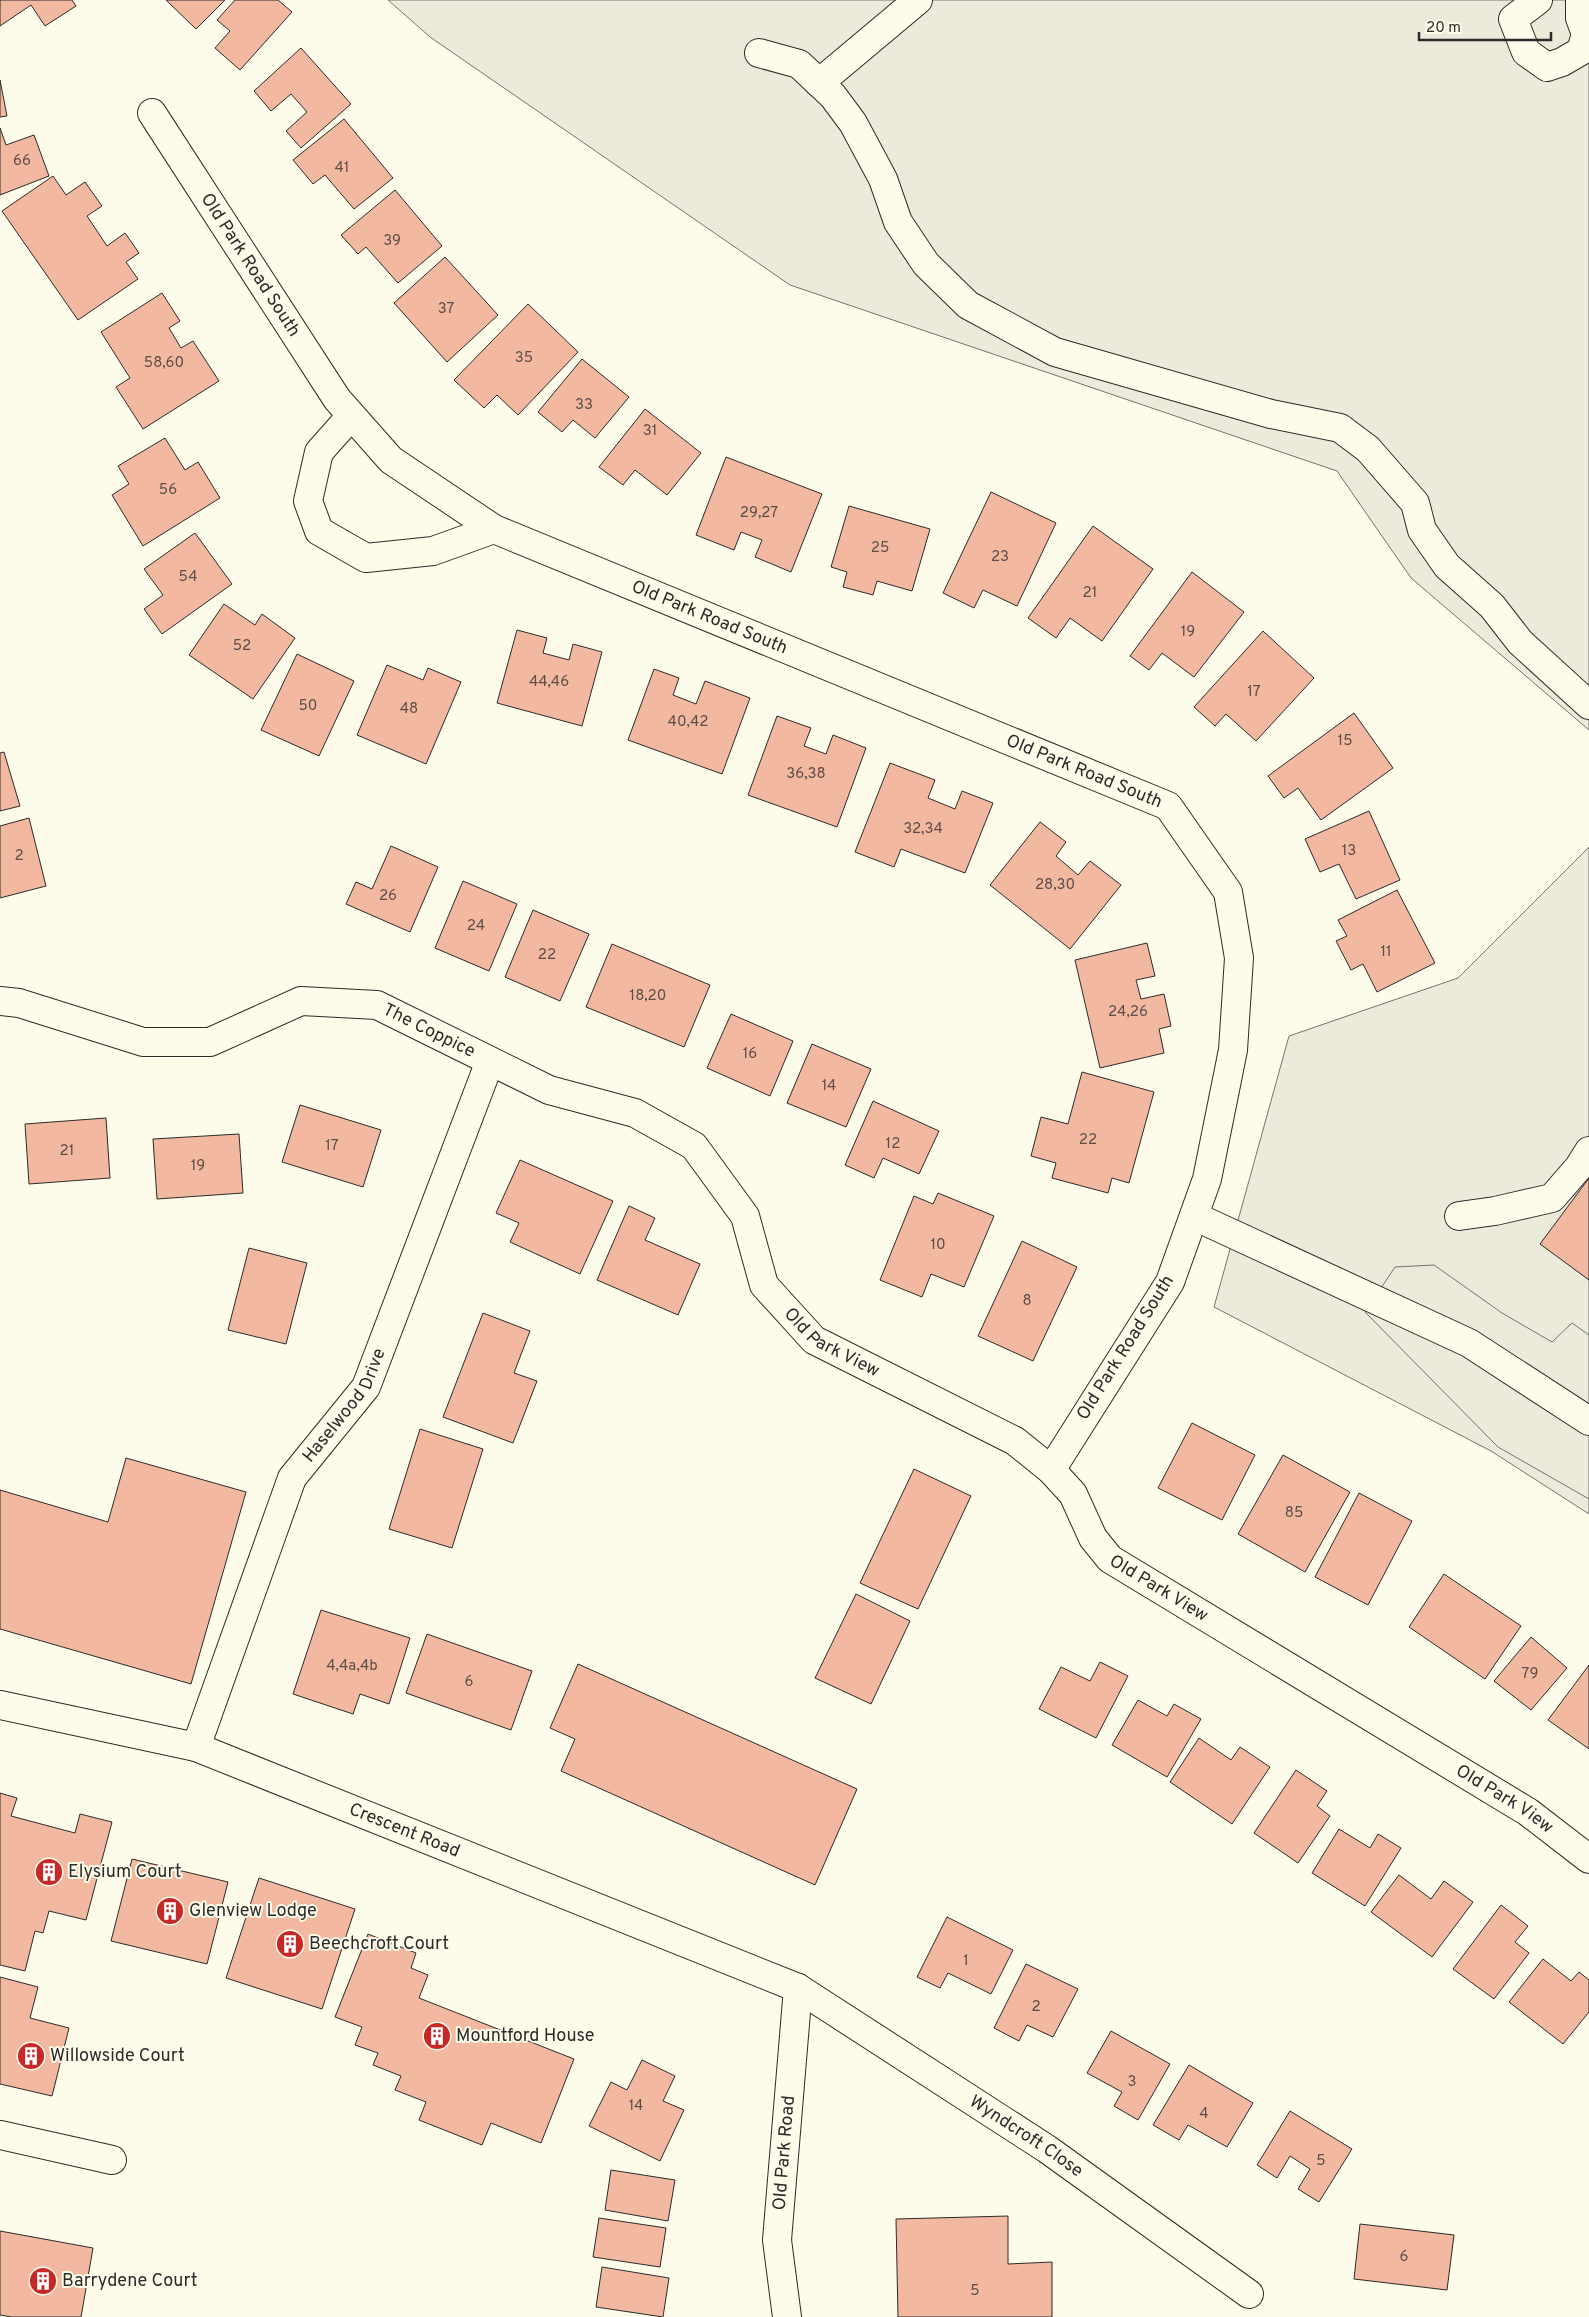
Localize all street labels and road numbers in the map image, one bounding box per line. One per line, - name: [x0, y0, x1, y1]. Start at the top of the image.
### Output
- street label: Old Park Road South: [195, 189, 305, 341]
- street label: Old Park Road South: [628, 575, 791, 660]
- street label: Old Park Road South: [1003, 729, 1166, 814]
- street label: The Coppice: [379, 998, 479, 1063]
- street label: Old Park Road South: [1072, 1271, 1180, 1425]
- street label: Old Park View: [779, 1303, 883, 1383]
- street label: Haselwood Drive: [298, 1345, 391, 1467]
- street label: Old Park View: [1105, 1550, 1213, 1627]
- street label: Old Park View: [1451, 1759, 1558, 1839]
- street label: Crescent Road: [346, 1798, 463, 1863]
- street label: Wyndcroft Close: [965, 2090, 1088, 2183]
- street label: Old Park Road: [768, 2095, 801, 2211]

